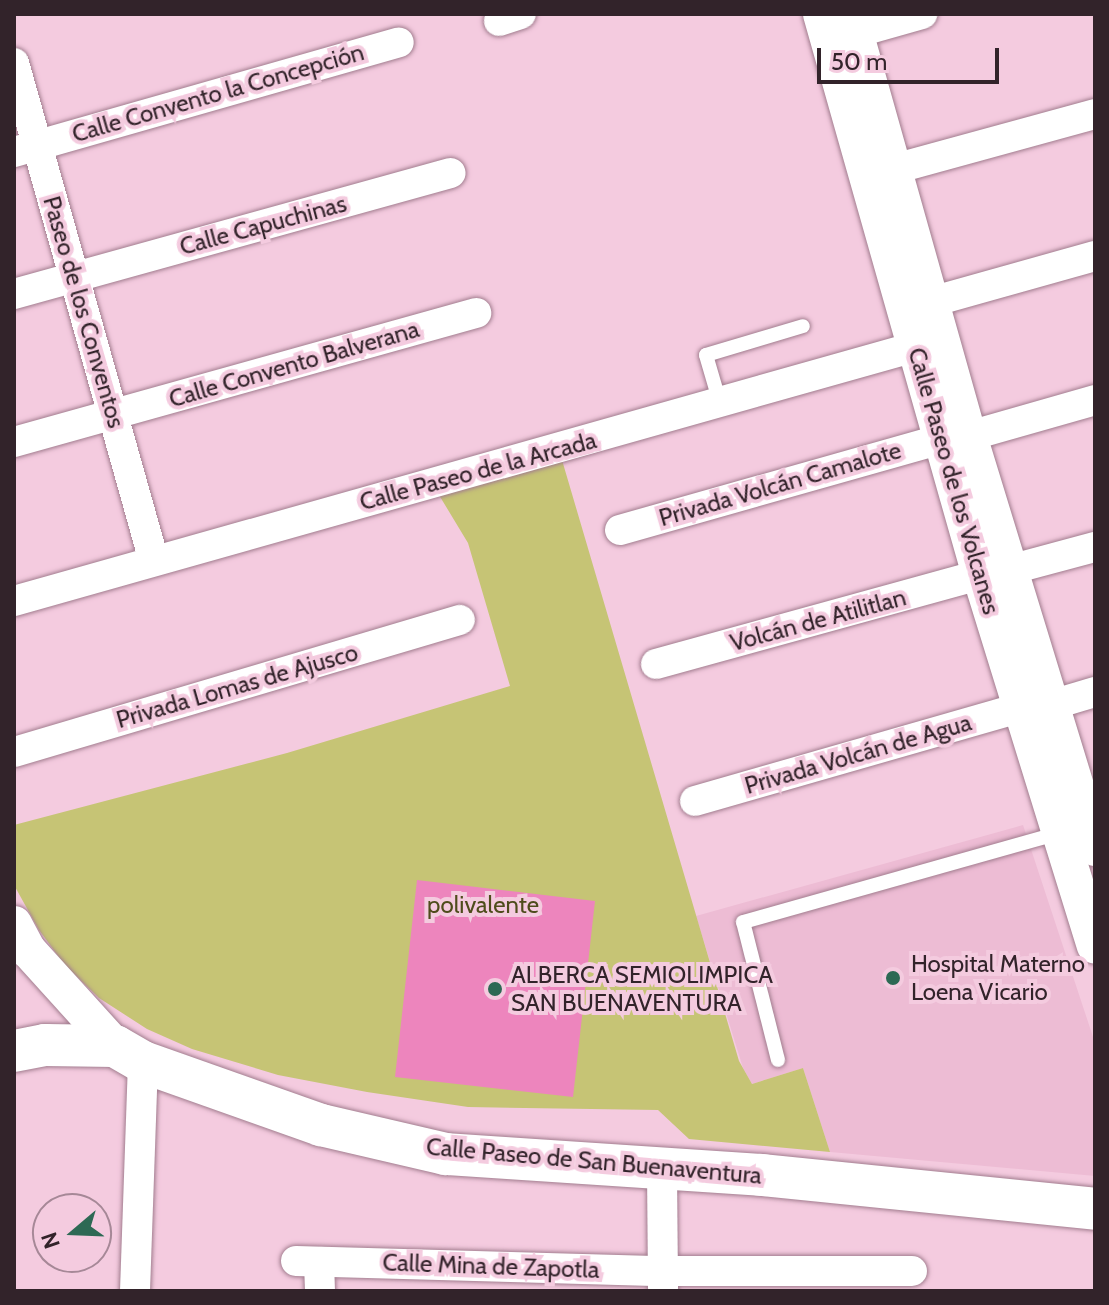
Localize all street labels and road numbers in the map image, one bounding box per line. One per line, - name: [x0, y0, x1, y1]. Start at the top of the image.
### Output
- street label: Calle Convento la Concepción: [69, 37, 367, 149]
- street label: Calle Capuchinas: [177, 189, 349, 261]
- street label: Paseo de los Conventos: [37, 193, 131, 431]
- street label: Calle Convento Balverana: [166, 314, 422, 414]
- street label: Calle Paseo de los Volcanes: [902, 344, 1006, 618]
- street label: Calle Paseo de la Arcada: [357, 426, 599, 516]
- street label: Privada Volcán Camalote: [656, 436, 904, 532]
- street label: Volcán de Atilitlan: [727, 583, 909, 657]
- street label: Privada Lomas de Ajusco: [113, 638, 361, 734]
- street label: Privada Volcán de Agua: [741, 708, 975, 800]
- street label: Calle Paseo de San Buenaventura: [425, 1132, 763, 1190]
- street label: Calle Mina de Zapotla: [382, 1248, 600, 1284]

